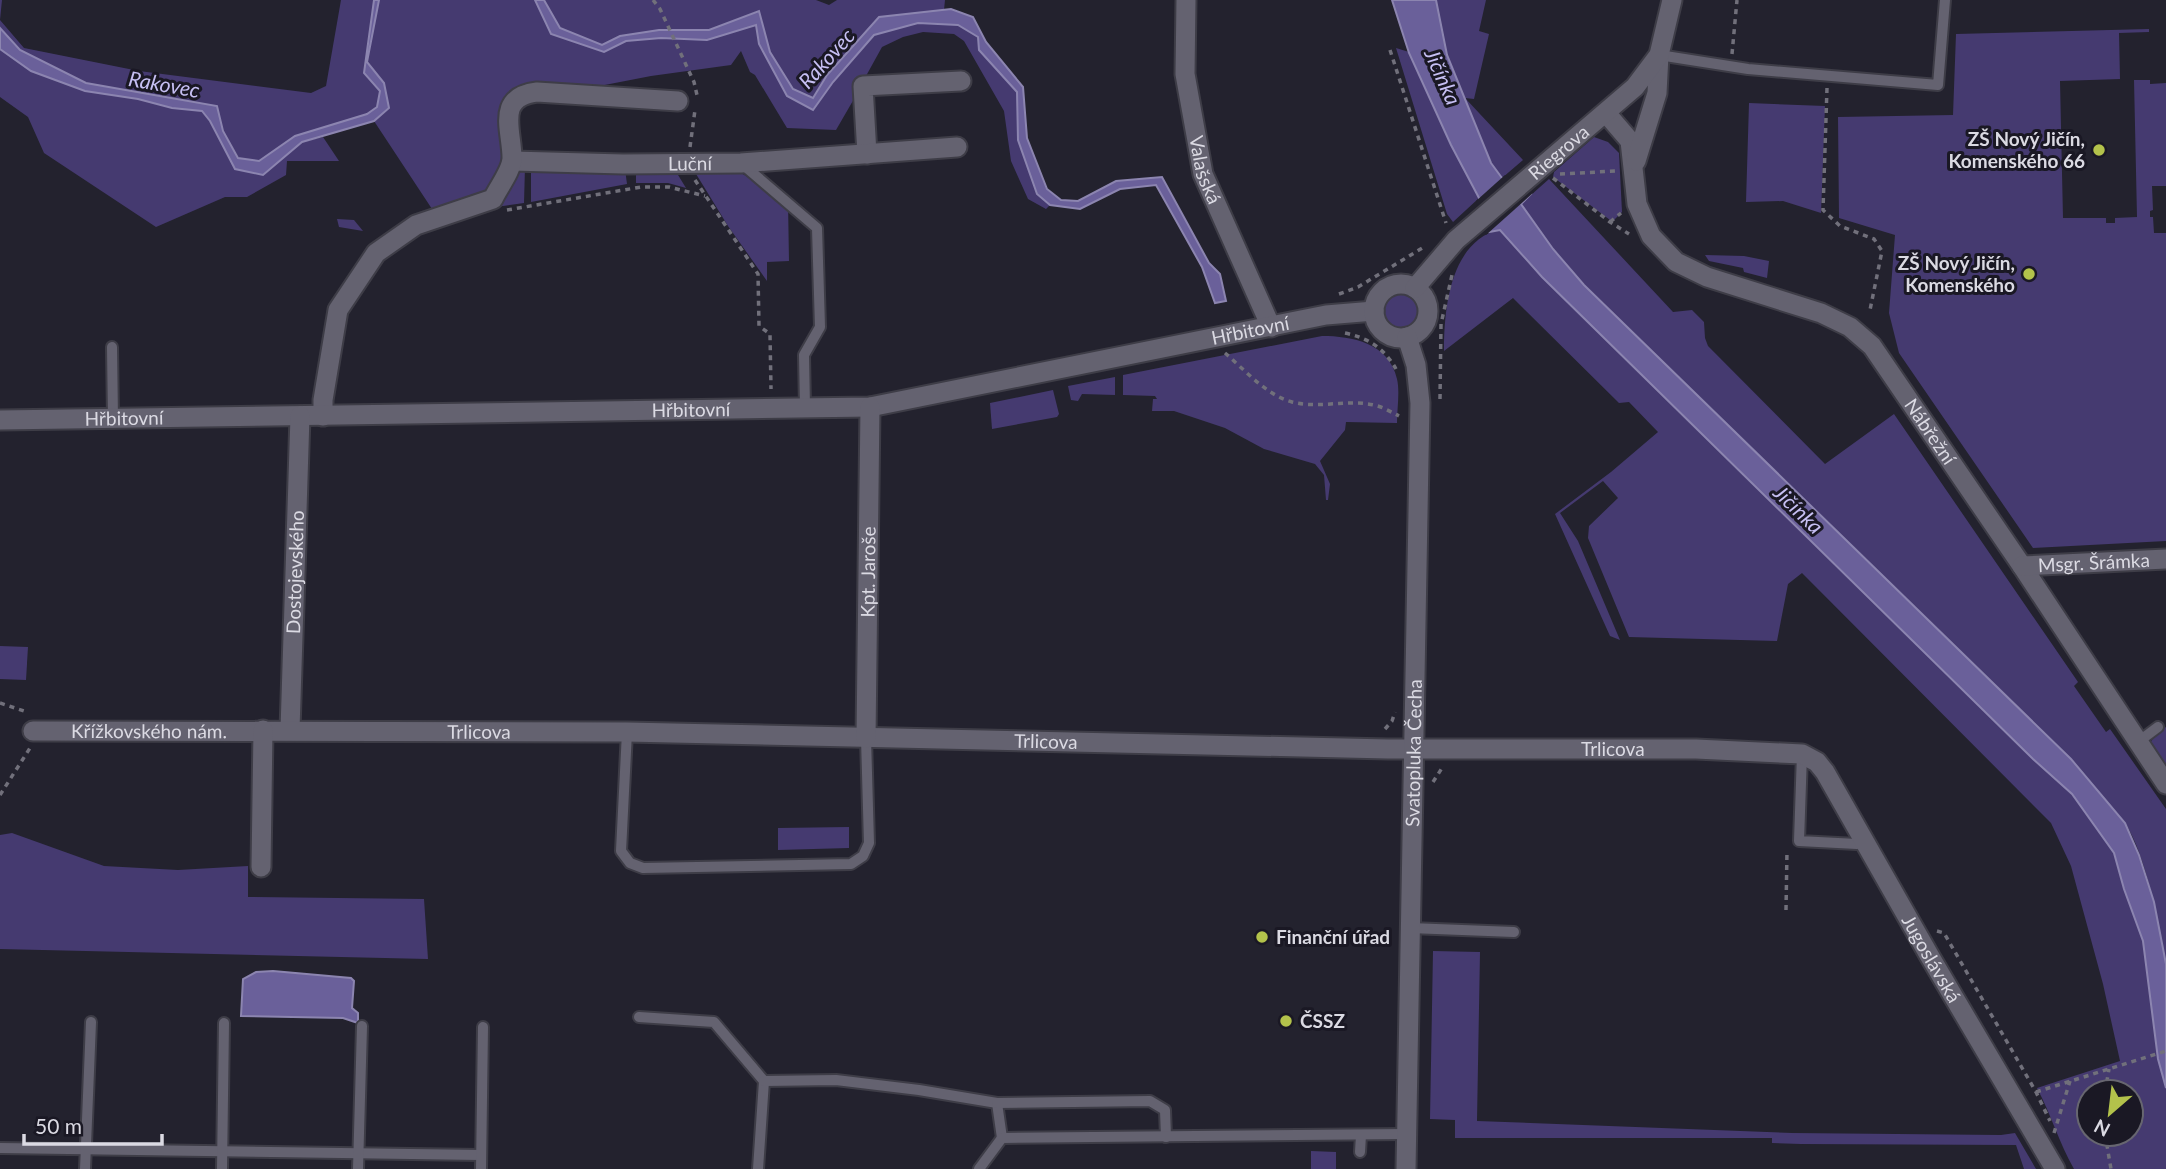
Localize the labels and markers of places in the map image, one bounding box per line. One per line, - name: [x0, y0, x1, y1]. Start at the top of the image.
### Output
- place label: ZŠ Nový Jičín, Komenského 66: [1949, 127, 2085, 172]
- marker: ZŠ Nový Jičín, Komenského 66: [2091, 142, 2107, 158]
- place label: ZŠ Nový Jičín, Komenského: [1898, 251, 2015, 296]
- marker: ZŠ Nový Jičín, Komenského: [2021, 266, 2037, 282]
- place label: Finanční úřad: [1276, 925, 1390, 948]
- marker: Finanční úřad: [1254, 929, 1270, 945]
- place label: ČSSZ: [1300, 1009, 1345, 1032]
- marker: ČSSZ: [1278, 1013, 1294, 1029]

